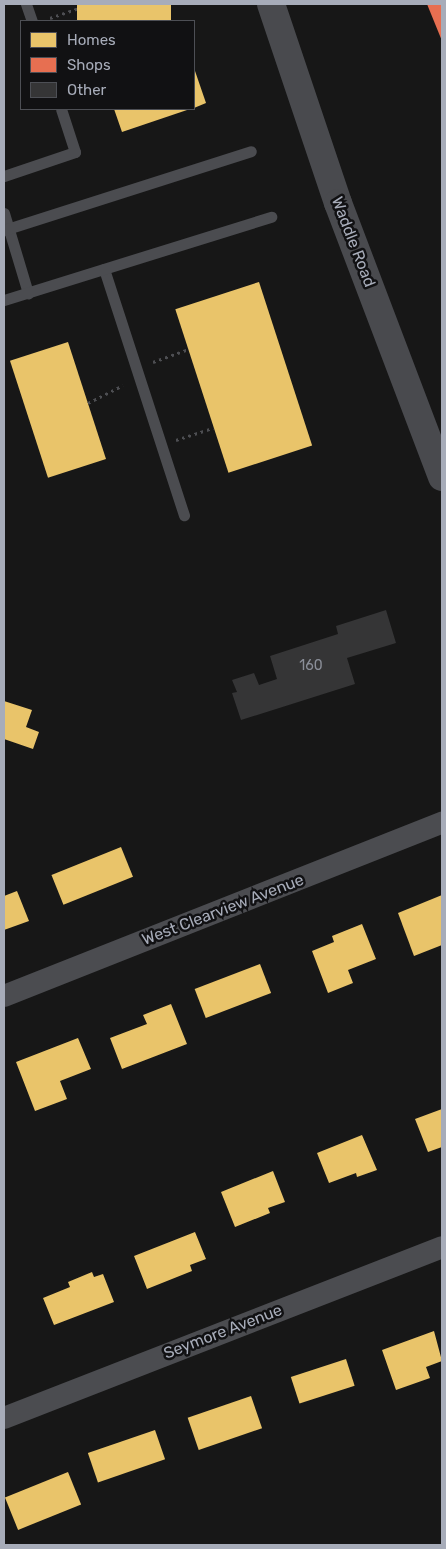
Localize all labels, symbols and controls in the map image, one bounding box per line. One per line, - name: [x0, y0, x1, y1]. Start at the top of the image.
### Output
- legend: [20, 20, 195, 110]
- text: Homes: [67, 31, 116, 49]
- text: Shops: [67, 56, 111, 74]
- text: Other: [67, 81, 106, 99]
- street label: Waddle Road: [327, 194, 379, 290]
- house number: 160: [299, 658, 323, 674]
- street label: West Clearview Avenue: [139, 870, 307, 950]
- street label: Seymore Avenue: [161, 1301, 285, 1363]

